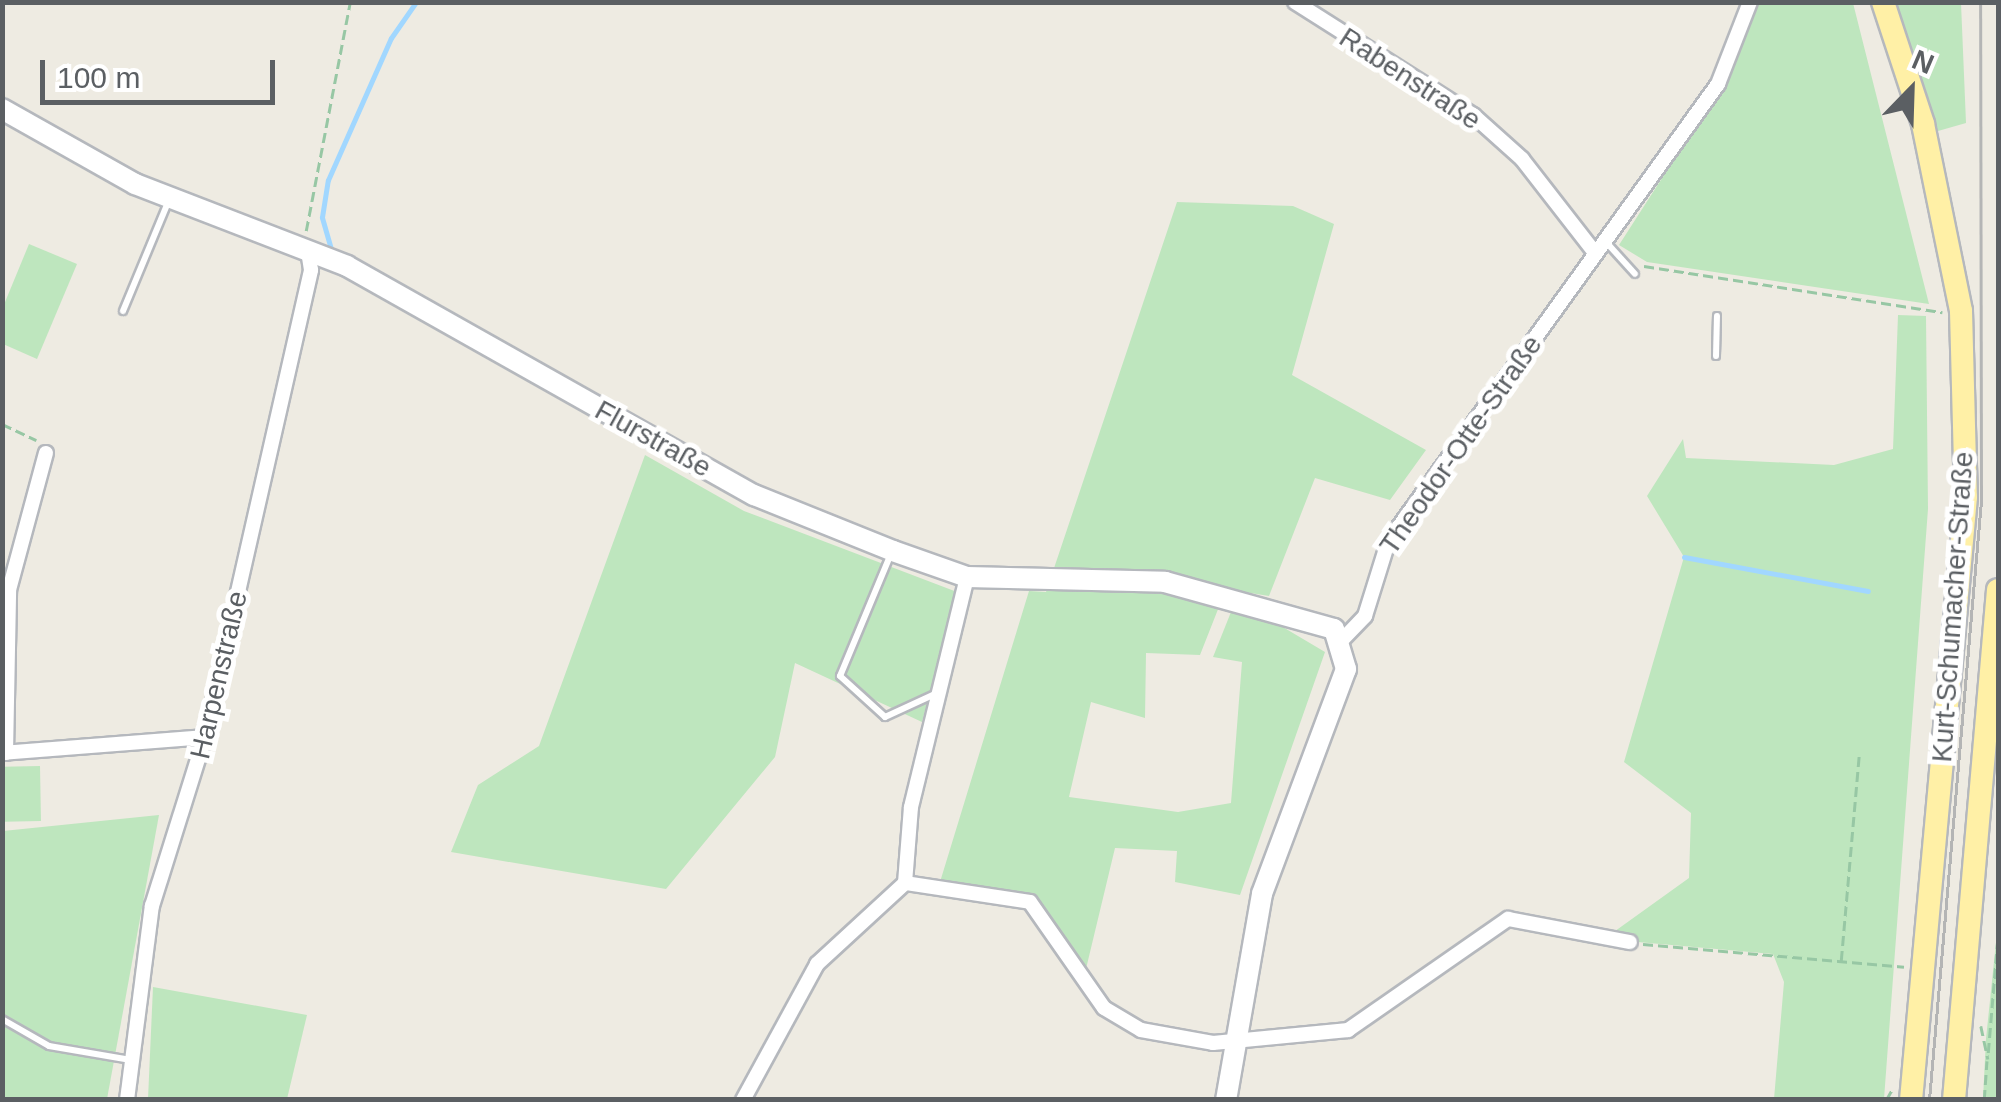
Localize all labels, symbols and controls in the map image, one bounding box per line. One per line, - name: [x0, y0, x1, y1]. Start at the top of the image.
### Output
- street label: Rabenstraße: [1333, 21, 1487, 137]
- scale bar: [45, 40, 280, 102]
- north arrow: [1861, 40, 1961, 140]
- text: N: [1908, 44, 1938, 80]
- text: 100 m: [57, 61, 140, 94]
- street label: Theodor-Otte-Straße: [1373, 329, 1549, 561]
- street label: Flurstraße: [589, 393, 717, 485]
- street label: Kurt-Schumacher-Straße: [1925, 451, 1981, 763]
- street label: Harpenstraße: [183, 588, 255, 762]

